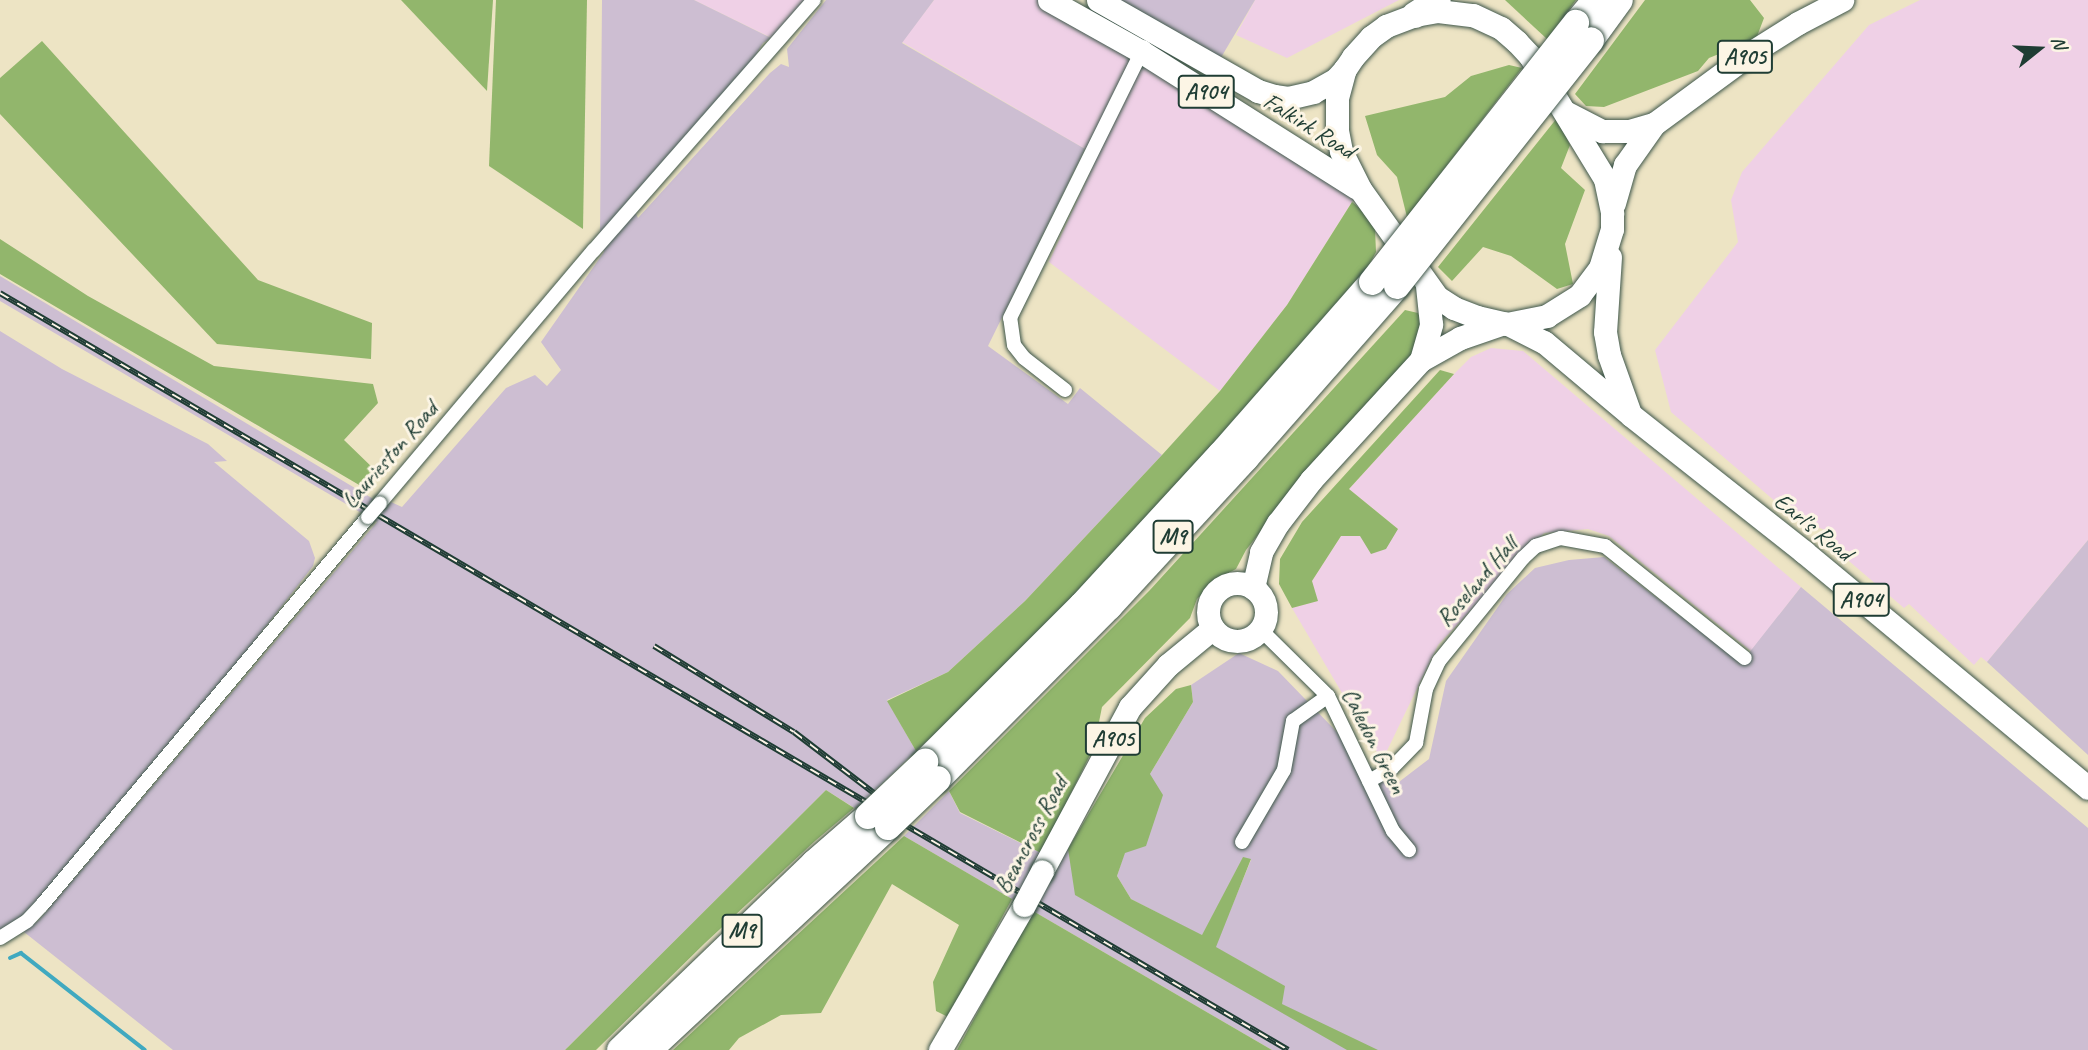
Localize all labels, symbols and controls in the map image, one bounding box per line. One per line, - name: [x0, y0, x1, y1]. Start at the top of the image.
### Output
- north arrow: [2004, 14, 2074, 84]
- text: N: [2046, 33, 2072, 52]
- road number: A905: [1715, 38, 1775, 76]
- road number: A904: [1176, 72, 1236, 111]
- street label: Falkirk Road: [1258, 87, 1360, 165]
- street label: Laurieston Road: [336, 396, 444, 514]
- street label: Earl's Road: [1768, 487, 1858, 567]
- road number: M9: [1152, 517, 1194, 556]
- street label: Roseland Hall: [1430, 531, 1524, 633]
- road number: A904: [1831, 580, 1891, 620]
- street label: Caledon Green: [1335, 683, 1413, 799]
- road number: A905: [1083, 720, 1143, 758]
- street label: Beancross Road: [988, 771, 1074, 899]
- road number: M9: [721, 912, 763, 950]

